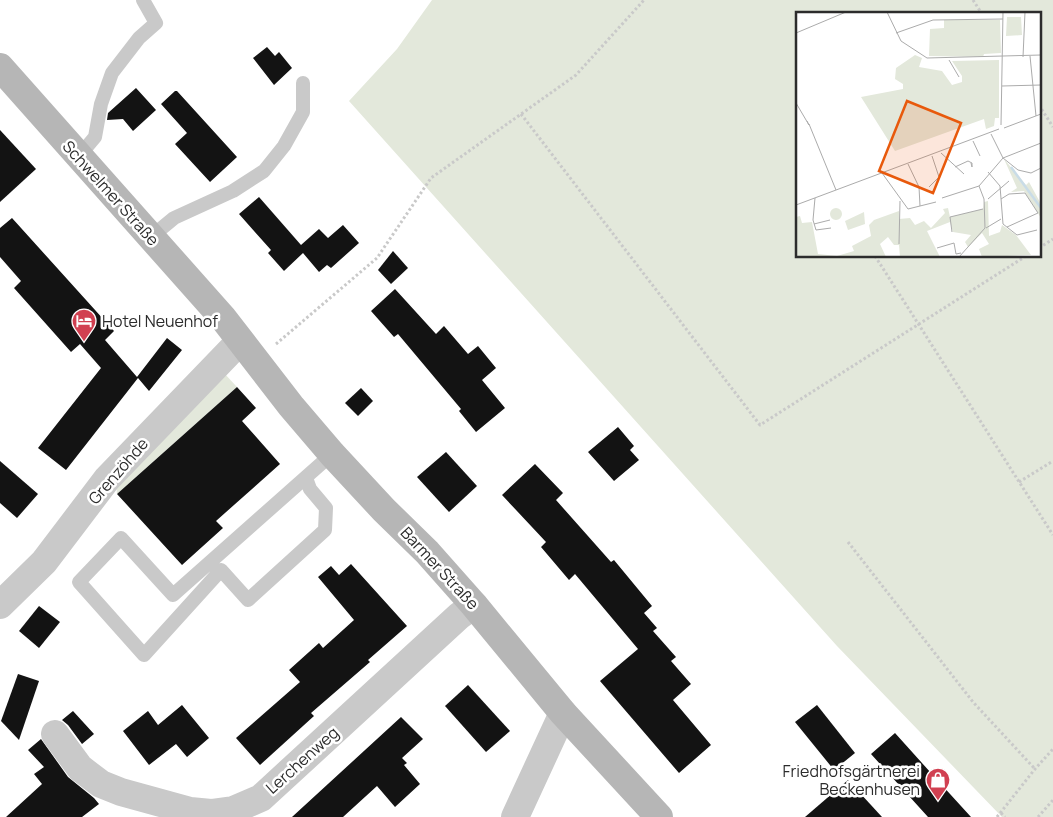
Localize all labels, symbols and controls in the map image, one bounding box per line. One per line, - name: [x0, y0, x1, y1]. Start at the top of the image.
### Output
- inset map: [796, 12, 1040, 258]
- street label: Schwelmer Straße: [58, 136, 164, 250]
- hotel icon: Hotel Neuenhof: [71, 308, 97, 342]
- place label: Hotel Neuenhof: [102, 310, 218, 332]
- street label: Grenzöhde: [83, 433, 153, 509]
- street label: Barmer Straße: [396, 522, 484, 614]
- street label: Lerchenweg: [261, 721, 343, 799]
- place label: Friedhofsgärtnerei Beckenhusen: [783, 760, 920, 800]
- shop icon: Friedhofsgärtnerei Beckenhusen: [925, 767, 951, 801]

